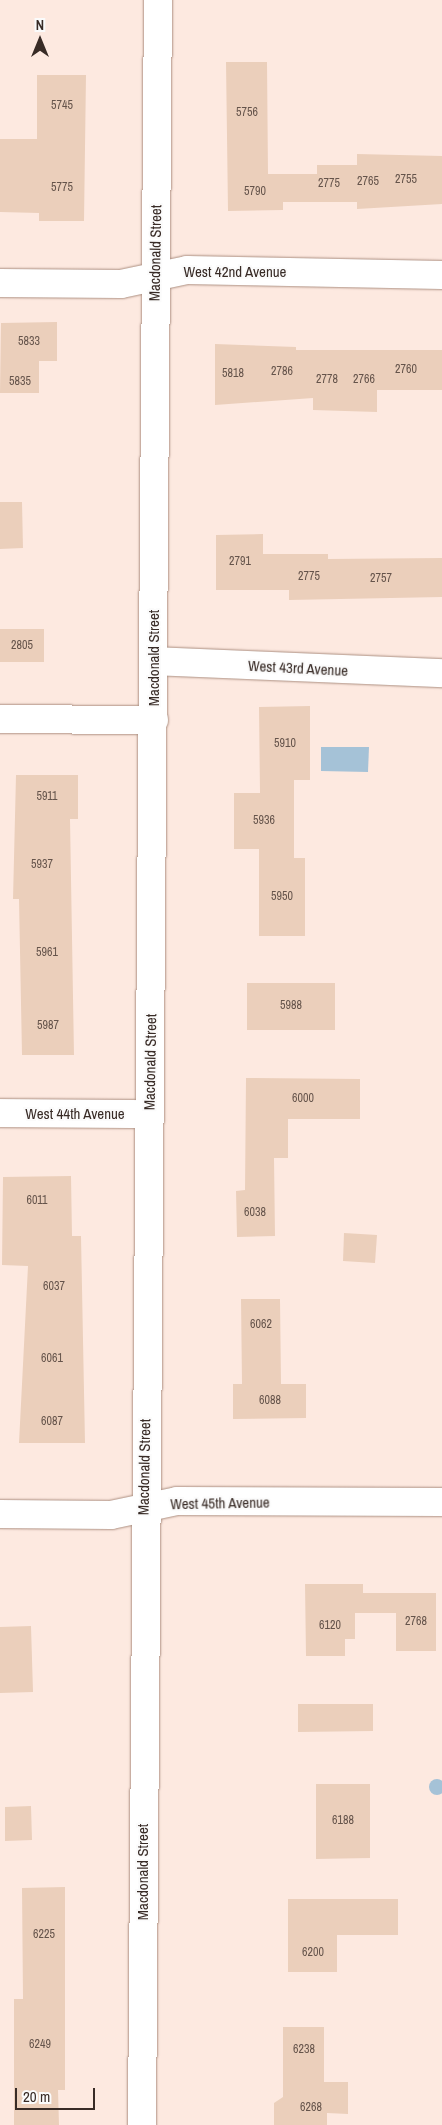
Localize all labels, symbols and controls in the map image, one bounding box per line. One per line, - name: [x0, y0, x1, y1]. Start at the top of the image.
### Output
- north arrow: [15, 15, 65, 65]
- text: N: [36, 16, 44, 34]
- house number: 5745: [51, 99, 73, 113]
- house number: 5756: [236, 106, 258, 120]
- house number: 2755: [395, 173, 417, 187]
- house number: 2765: [357, 175, 379, 189]
- house number: 2775: [318, 177, 340, 191]
- house number: 5775: [51, 181, 73, 195]
- house number: 5790: [244, 185, 266, 199]
- street label: Macdonald Street: [145, 205, 165, 301]
- street label: West 42nd Avenue: [183, 263, 287, 281]
- house number: 5833: [18, 335, 40, 349]
- house number: 2760: [395, 363, 417, 377]
- house number: 2786: [271, 365, 293, 379]
- house number: 5818: [222, 367, 244, 381]
- house number: 2778: [316, 373, 338, 387]
- house number: 2766: [353, 373, 375, 387]
- house number: 5835: [9, 375, 31, 389]
- house number: 2791: [229, 555, 251, 569]
- house number: 2775: [298, 570, 320, 584]
- house number: 2757: [370, 572, 392, 586]
- street label: Macdonald Street: [145, 610, 163, 706]
- house number: 2805: [11, 639, 33, 653]
- street label: West 43rd Avenue: [247, 656, 349, 680]
- house number: 5910: [274, 737, 296, 751]
- house number: 5911: [36, 790, 58, 804]
- house number: 5936: [253, 814, 275, 828]
- house number: 5937: [31, 858, 53, 872]
- house number: 5950: [271, 890, 293, 904]
- house number: 5961: [36, 946, 58, 960]
- house number: 5988: [280, 999, 302, 1013]
- street label: Macdonald Street: [140, 1014, 160, 1110]
- house number: 5987: [37, 1019, 59, 1033]
- house number: 6000: [292, 1092, 314, 1106]
- street label: West 44th Avenue: [25, 1105, 125, 1123]
- house number: 6011: [26, 1194, 48, 1208]
- house number: 6038: [244, 1206, 266, 1220]
- house number: 6037: [43, 1280, 65, 1294]
- house number: 6062: [250, 1318, 272, 1332]
- house number: 6061: [41, 1352, 63, 1366]
- house number: 6088: [259, 1394, 281, 1408]
- house number: 6087: [41, 1415, 63, 1429]
- street label: Macdonald Street: [134, 1419, 154, 1515]
- street label: West 45th Avenue: [170, 1493, 270, 1513]
- house number: 2768: [405, 1615, 427, 1629]
- house number: 6120: [319, 1619, 341, 1633]
- house number: 6188: [332, 1814, 354, 1828]
- street label: Macdonald Street: [134, 1824, 152, 1920]
- house number: 6225: [33, 1928, 55, 1942]
- house number: 6200: [302, 1946, 324, 1960]
- house number: 6249: [29, 2038, 51, 2052]
- house number: 6238: [293, 2043, 315, 2057]
- scale bar: [18, 2078, 98, 2110]
- text: 20 m: [23, 2086, 50, 2107]
- house number: 6268: [300, 2101, 322, 2115]

